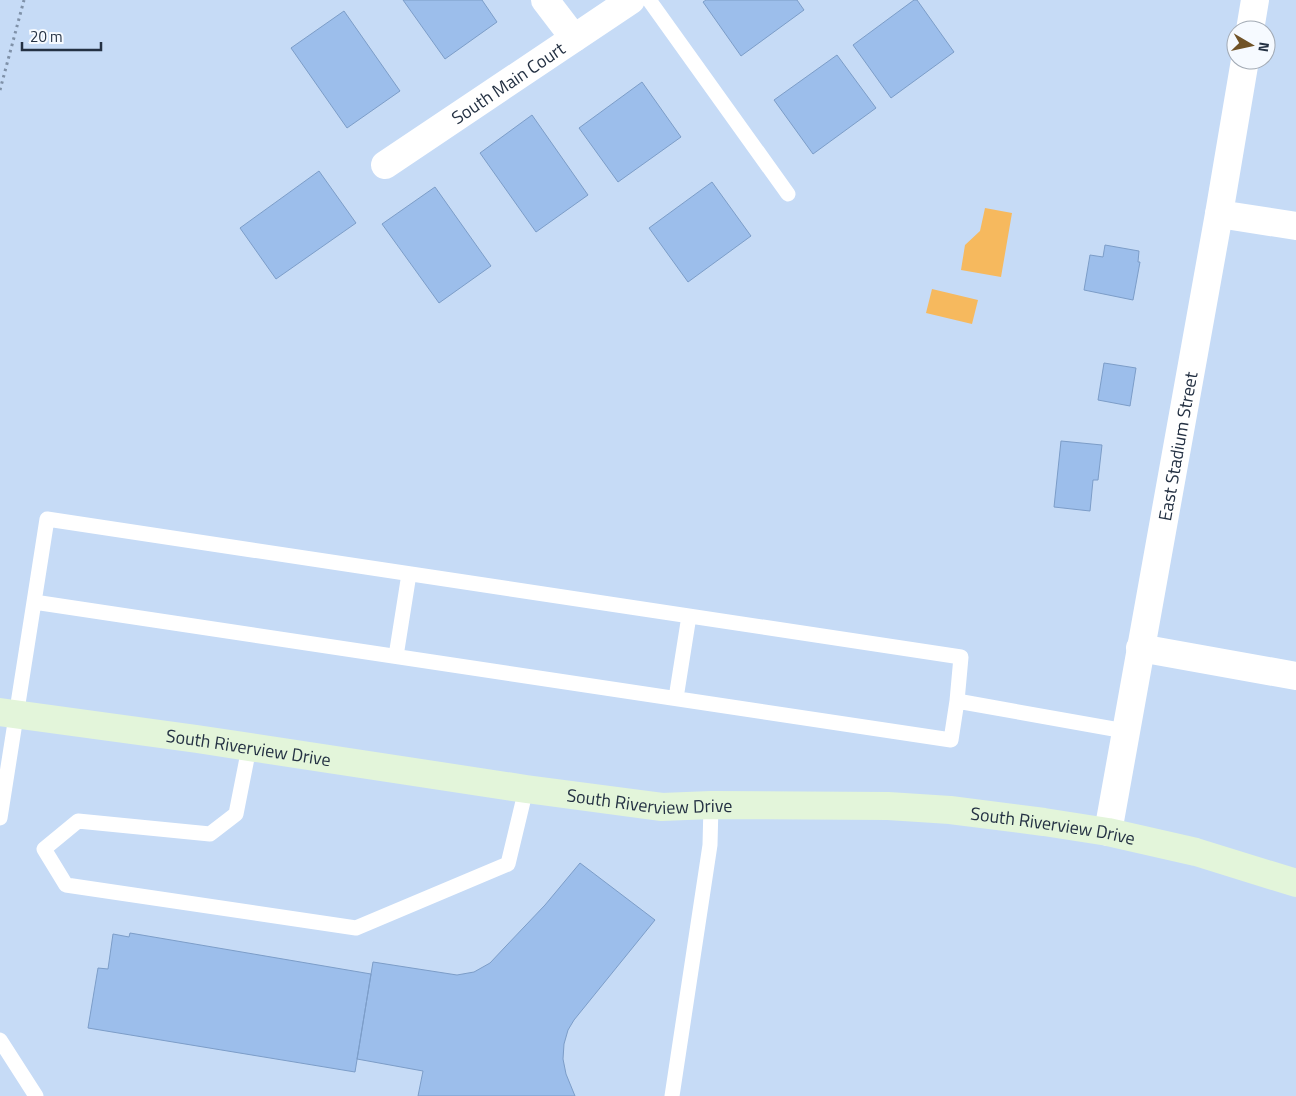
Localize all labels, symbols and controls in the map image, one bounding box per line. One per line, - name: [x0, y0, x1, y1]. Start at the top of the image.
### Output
- scale bar: [22, 20, 101, 52]
- north arrow: [1226, 20, 1276, 70]
- text: 20 m: [30, 25, 63, 48]
- street label: South Main Court: [446, 34, 571, 130]
- text: N: [1253, 41, 1275, 54]
- street label: East Stadium Street: [1151, 369, 1204, 523]
- street label: South Riverview Drive: [164, 721, 333, 773]
- street label: South Riverview Drive: [565, 781, 732, 820]
- street label: South Riverview Drive: [969, 799, 1138, 851]

